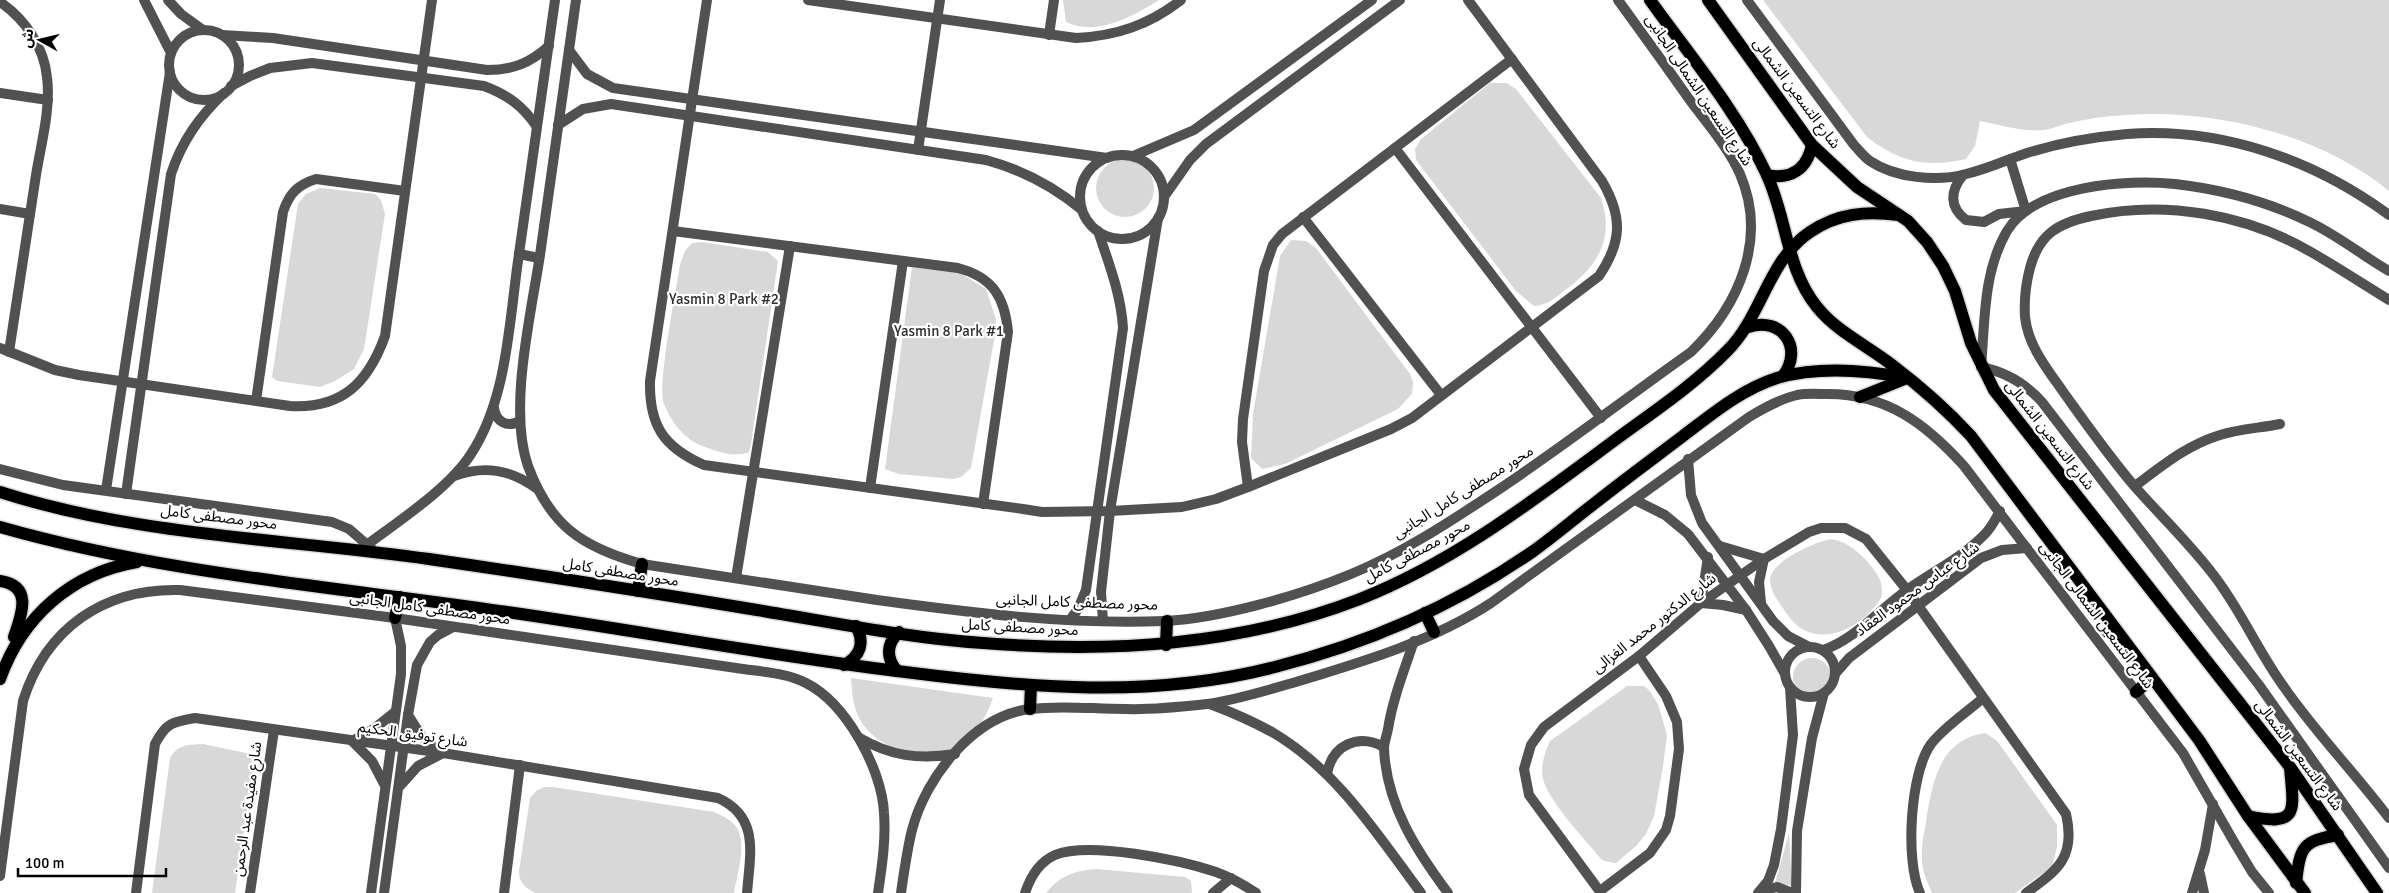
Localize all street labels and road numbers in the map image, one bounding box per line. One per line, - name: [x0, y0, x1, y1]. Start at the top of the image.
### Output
- street label: شارع التسعين الشمالى الجانبى: [1639, 11, 1757, 171]
- street label: شارع التسعين الشمالى: [1747, 34, 1845, 154]
- street label: شارع التسعين الشمالى: [1999, 377, 2099, 495]
- street label: محور مصطفى كامل الجانبى: [1389, 441, 1537, 543]
- street label: محور مصطفى كامل: [160, 501, 278, 533]
- street label: محور مصطفى كامل: [1361, 516, 1473, 586]
- street label: شارع عباس محمود العقاد: [1851, 538, 1984, 642]
- street label: شارع التسعين الشمالى الجانبى: [2034, 538, 2158, 694]
- street label: محور مصطفى كامل: [562, 554, 680, 590]
- street label: شارع الدكتور محمد الغزالى: [1588, 569, 1722, 679]
- street label: محور مصطفى كامل الجانبى: [348, 588, 512, 628]
- street label: محور مصطفى كامل الجانبى: [996, 590, 1158, 614]
- street label: محور مصطفى كامل: [961, 615, 1079, 639]
- street label: شارع التسعين الشمالى: [2249, 696, 2347, 816]
- street label: شارع توفيق الحكيم: [357, 717, 469, 754]
- street label: شارع مفيدة عبد الرحمن: [229, 740, 268, 878]

